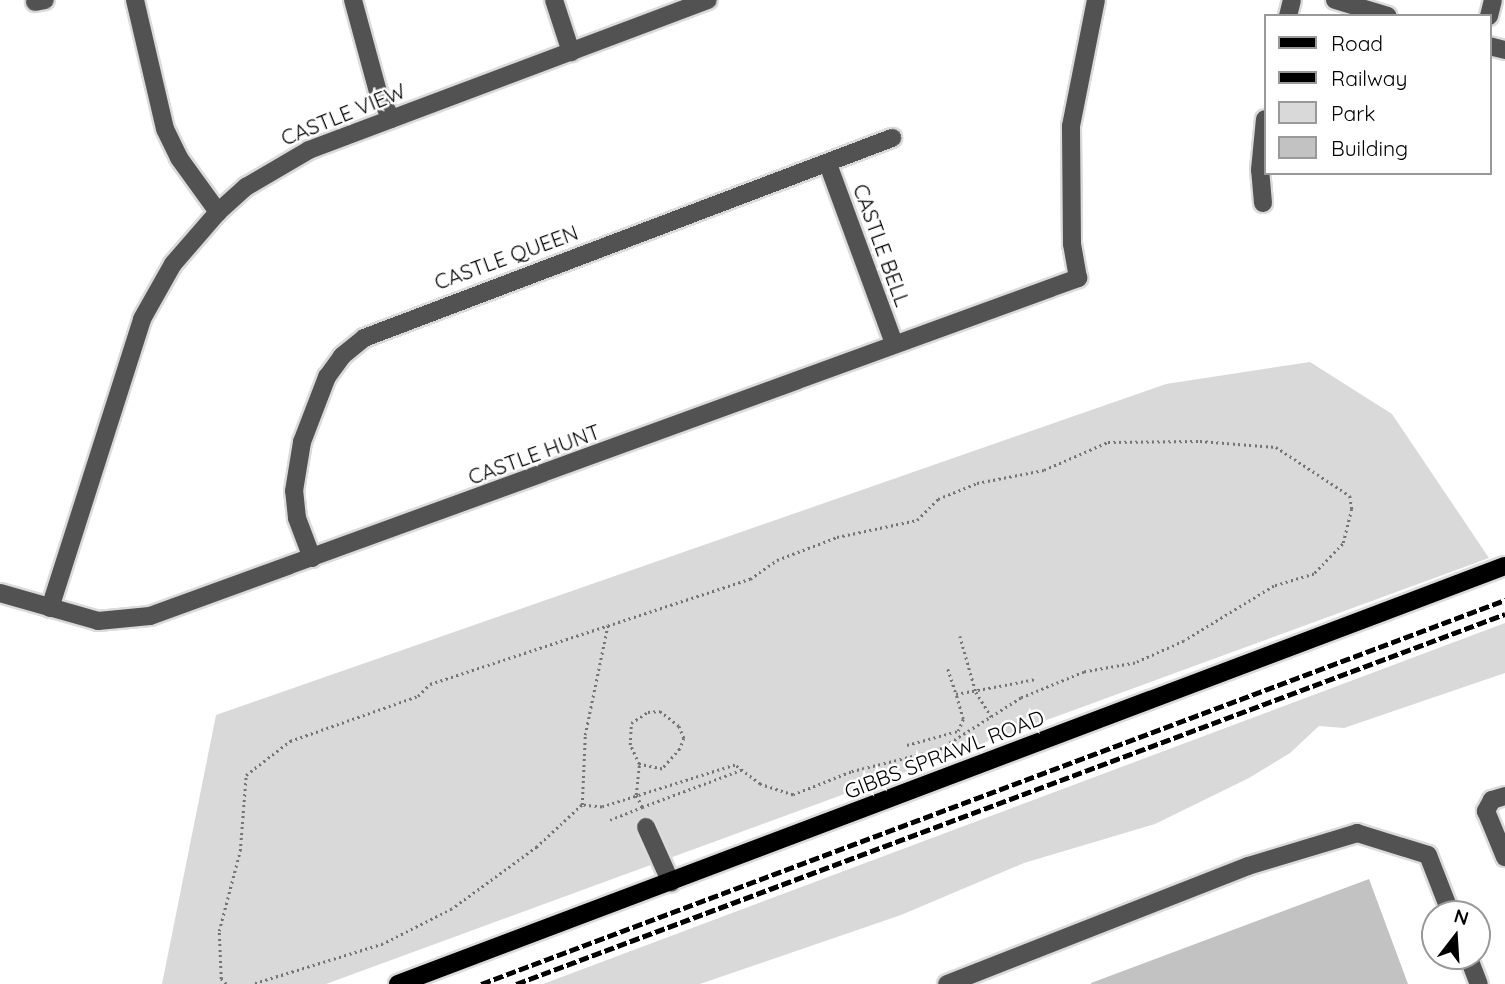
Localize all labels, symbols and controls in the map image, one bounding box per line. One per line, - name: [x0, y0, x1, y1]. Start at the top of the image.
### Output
- legend: [1264, 14, 1491, 175]
- text: Road: [1331, 30, 1383, 56]
- text: Railway: [1331, 65, 1407, 91]
- street label: CASTLE VIEW: [277, 78, 409, 150]
- text: Park: [1331, 100, 1375, 126]
- text: Building: [1331, 135, 1408, 161]
- street label: CASTLE BELL: [848, 180, 916, 310]
- street label: CASTLE QUEEN: [431, 219, 581, 295]
- street label: CASTLE HUNT: [465, 418, 603, 490]
- street label: GIBBS SPRAWL ROAD: [841, 704, 1047, 804]
- north arrow: [1421, 900, 1491, 970]
- text: N: [1451, 903, 1472, 930]

